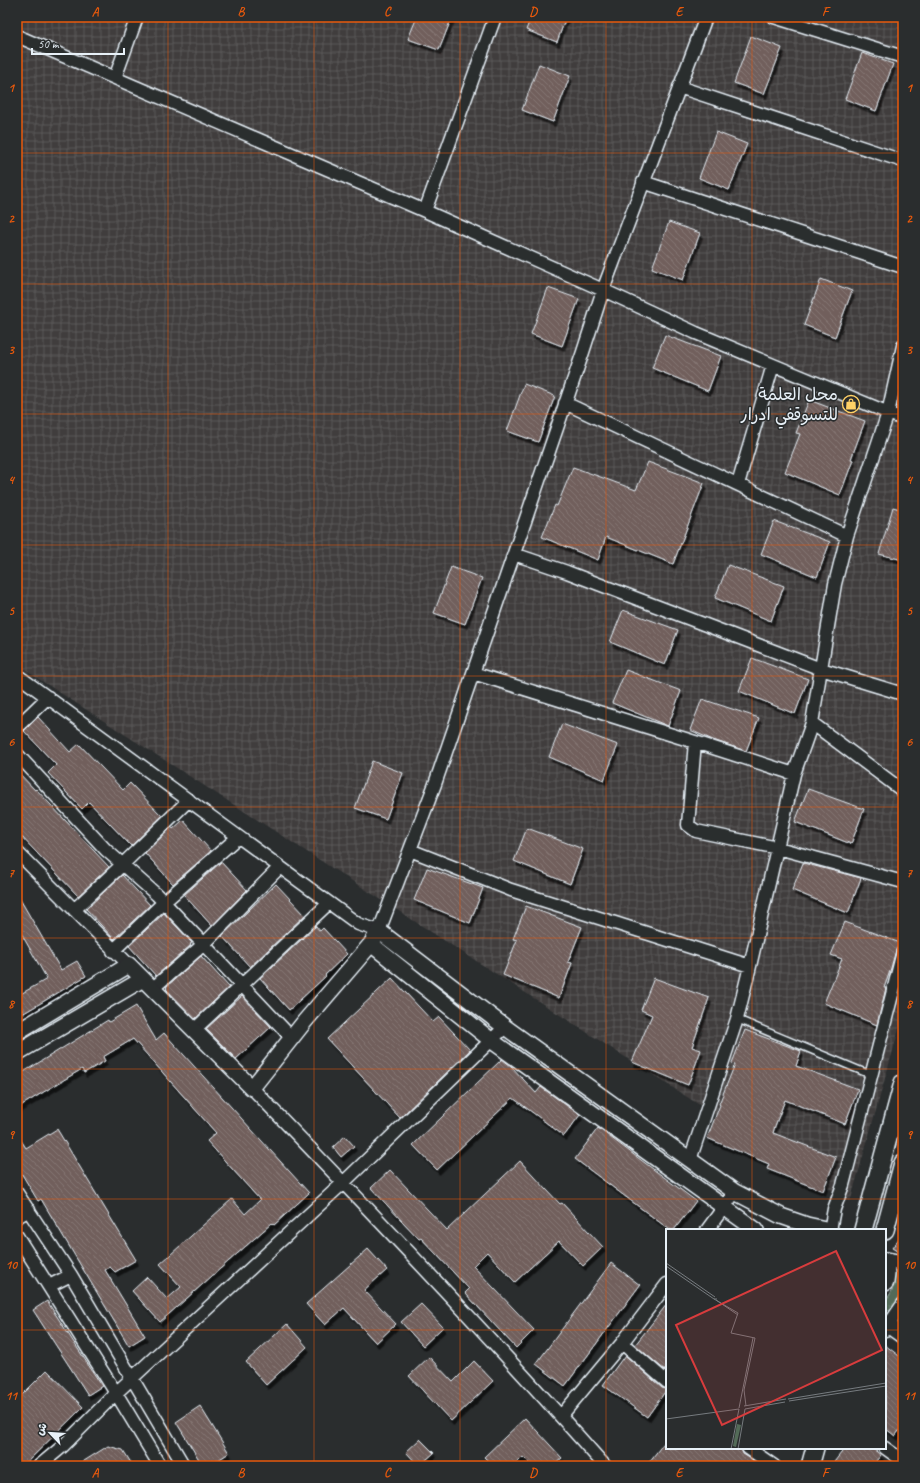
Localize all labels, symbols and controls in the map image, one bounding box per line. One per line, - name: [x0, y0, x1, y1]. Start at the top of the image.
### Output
- text: A: [92, 4, 100, 20]
- text: B: [238, 4, 246, 20]
- text: C: [384, 4, 392, 20]
- text: D: [529, 4, 538, 20]
- text: E: [676, 4, 685, 20]
- text: F: [822, 4, 831, 20]
- scale bar: [32, 30, 124, 56]
- text: 50 m: [38, 36, 60, 52]
- text: 1: [8, 80, 16, 96]
- text: 1: [906, 80, 914, 96]
- text: 2: [8, 211, 15, 227]
- text: 2: [906, 211, 913, 227]
- text: 3: [8, 342, 15, 358]
- text: 3: [906, 342, 913, 358]
- place label: محل العلمة للتسوقفي ادرار: [740, 384, 838, 429]
- shop icon: محل العلمة للتسوقفي ادرار: [841, 394, 861, 414]
- text: 4: [8, 472, 16, 488]
- text: 4: [906, 472, 914, 488]
- text: 5: [8, 603, 15, 619]
- text: 5: [906, 603, 913, 619]
- text: 6: [8, 734, 15, 750]
- text: 6: [906, 734, 913, 750]
- text: 7: [8, 865, 15, 881]
- text: 7: [906, 865, 913, 881]
- text: 8: [8, 996, 16, 1012]
- text: 8: [906, 996, 914, 1012]
- text: 9: [8, 1127, 15, 1143]
- text: 9: [906, 1127, 913, 1143]
- inset map: [666, 1229, 886, 1449]
- text: 10: [5, 1257, 18, 1273]
- text: 10: [903, 1257, 916, 1273]
- text: 11: [5, 1388, 19, 1404]
- text: 11: [903, 1388, 917, 1404]
- north arrow: [30, 1413, 70, 1453]
- text: ش: [32, 1420, 50, 1437]
- text: A: [92, 1465, 100, 1481]
- text: B: [238, 1465, 246, 1481]
- text: C: [384, 1465, 392, 1481]
- text: D: [529, 1465, 538, 1481]
- text: E: [676, 1465, 685, 1481]
- text: F: [822, 1465, 831, 1481]

